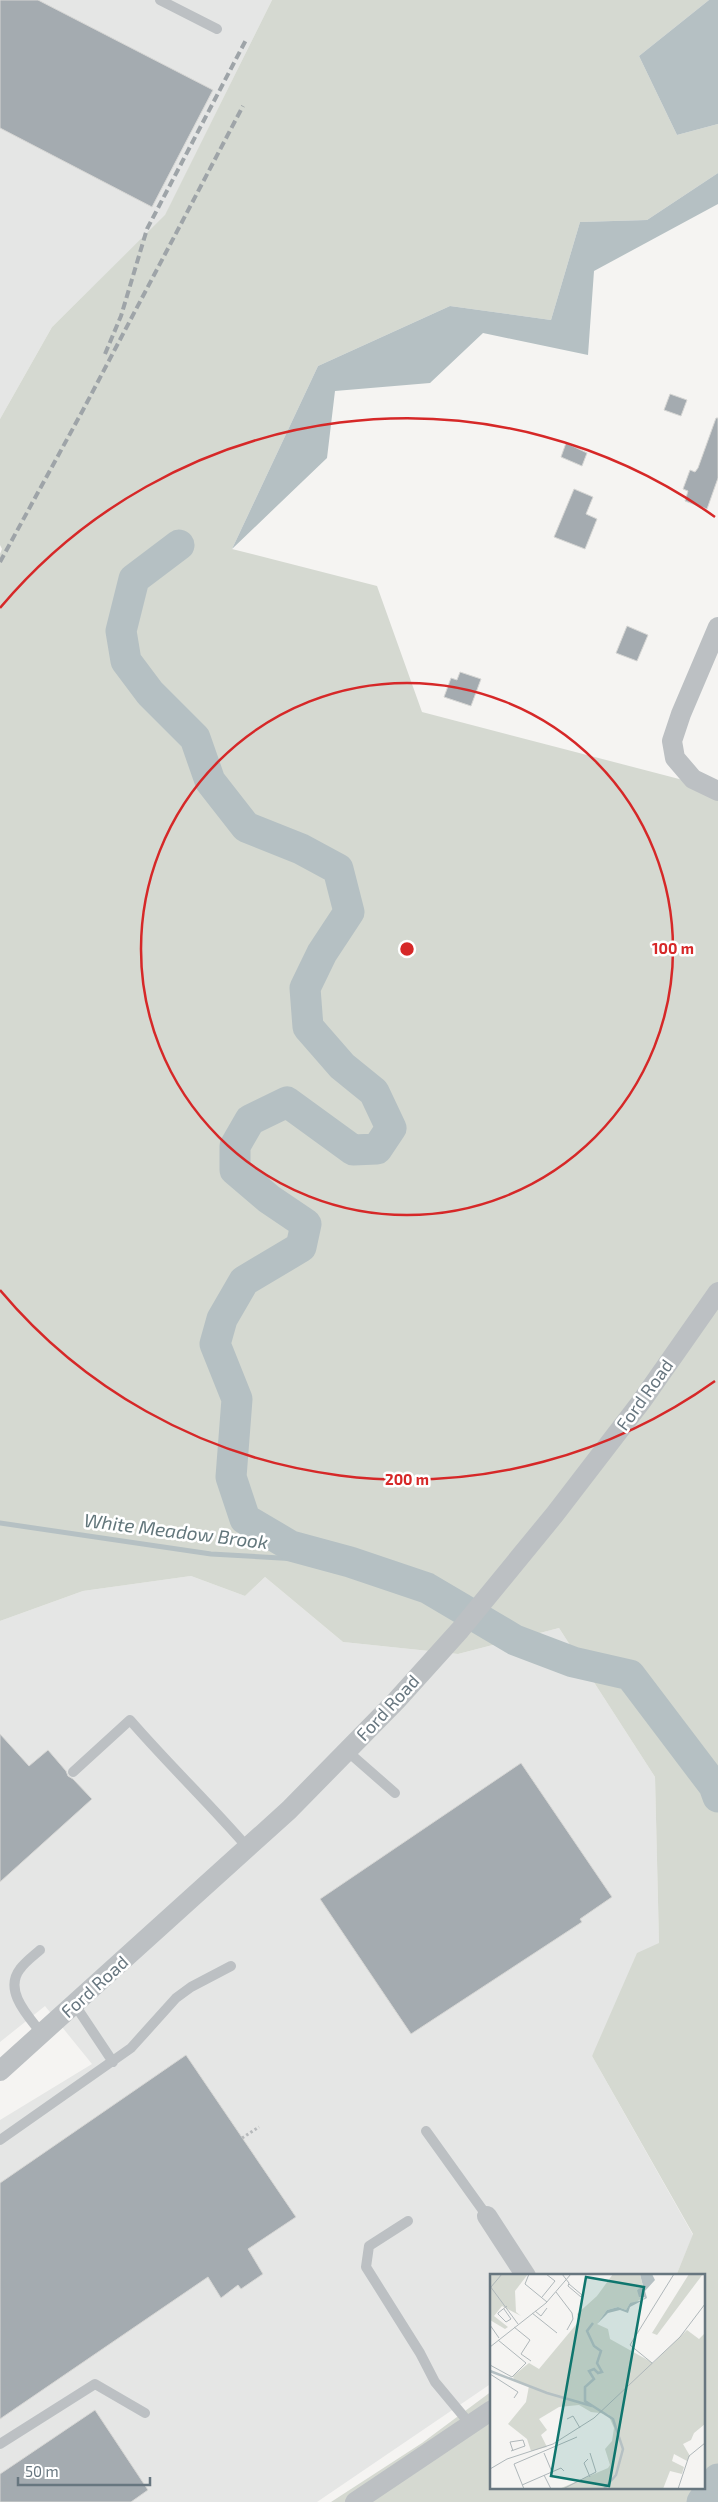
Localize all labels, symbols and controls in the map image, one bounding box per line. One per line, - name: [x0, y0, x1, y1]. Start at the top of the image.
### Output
- text: 100 m: [652, 939, 694, 957]
- centre of rings: [398, 940, 416, 958]
- street label: Ford Road: [611, 1355, 677, 1434]
- text: 200 m: [385, 1470, 429, 1488]
- water label: White Meadow Brook: [83, 1508, 270, 1553]
- street label: Ford Road: [351, 1670, 423, 1745]
- street label: Ford Road: [56, 1950, 132, 2022]
- inset map: [490, 2274, 706, 2490]
- scale bar: [18, 2454, 150, 2486]
- text: 50 m: [25, 2462, 59, 2480]

